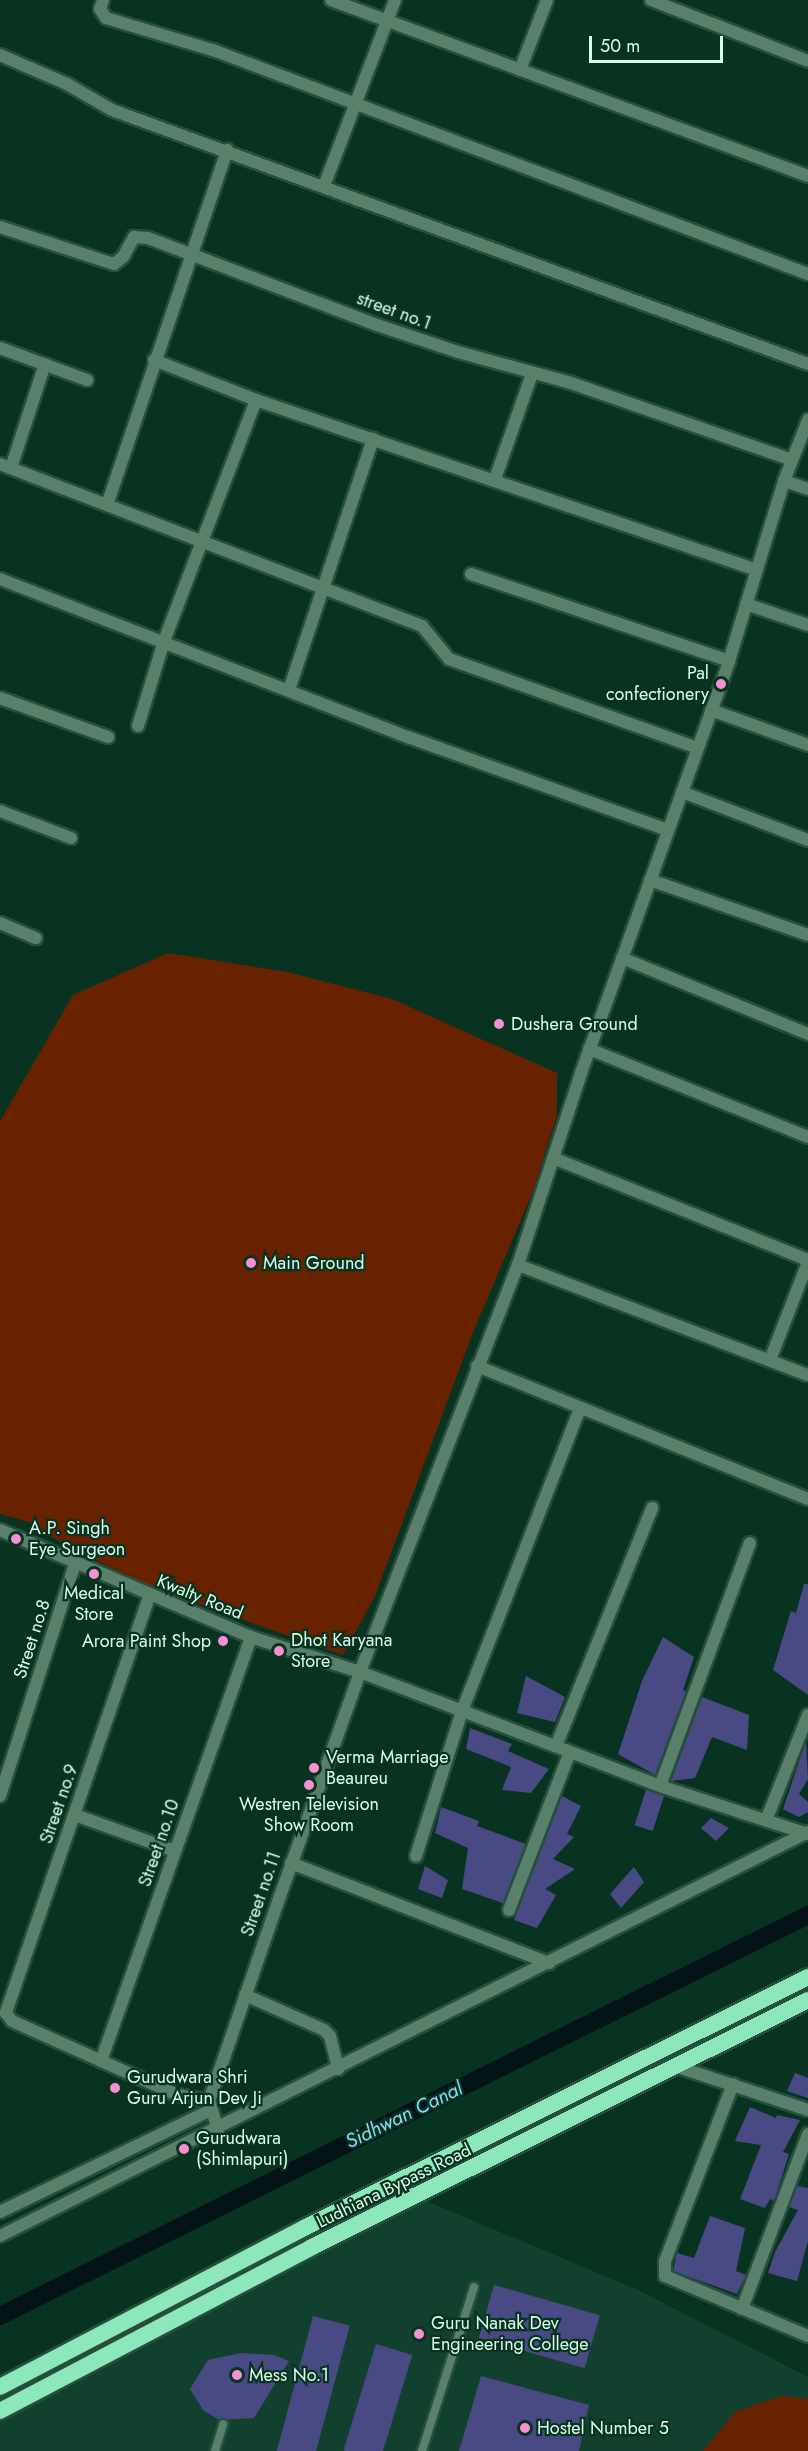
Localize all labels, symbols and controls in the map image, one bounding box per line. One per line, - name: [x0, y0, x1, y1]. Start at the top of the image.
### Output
- scale bar: [592, 24, 726, 62]
- text: 50 m: [600, 33, 640, 59]
- street label: street no.1: [354, 288, 434, 334]
- place label: Pal confectionery: [606, 663, 709, 706]
- marker: Pal confectionery: [714, 677, 728, 691]
- place label: Dushera Ground: [511, 1013, 638, 1035]
- marker: Dushera Ground: [492, 1017, 506, 1031]
- place label: Main Ground: [263, 1252, 365, 1274]
- marker: Main Ground: [244, 1256, 258, 1270]
- place label: A.P. Singh Eye Surgeon: [29, 1518, 125, 1561]
- marker: A.P. Singh Eye Surgeon: [7, 1530, 25, 1548]
- marker: Medical Store: [87, 1567, 101, 1581]
- street label: Kwalty Road: [154, 1570, 246, 1624]
- place label: Medical Store: [64, 1583, 124, 1626]
- street label: Street no.8: [9, 1597, 55, 1681]
- place label: Arora Paint Shop: [82, 1630, 211, 1652]
- place label: Dhot Karyana Store: [291, 1630, 392, 1672]
- marker: Arora Paint Shop: [216, 1634, 230, 1648]
- marker: Dhot Karyana Store: [272, 1644, 286, 1658]
- place label: Verma Marriage Beaureu: [326, 1747, 448, 1790]
- street label: Street no.9: [35, 1761, 83, 1847]
- marker: Verma Marriage Beaureu: [307, 1761, 321, 1775]
- marker: Westren Television Show Room: [302, 1778, 316, 1792]
- place label: Westren Television Show Room: [239, 1794, 379, 1836]
- street label: Street no.10: [134, 1796, 184, 1890]
- street label: Street no.11: [236, 1849, 286, 1939]
- place label: Gurudwara Shri Guru Arjun Dev Ji: [127, 2067, 262, 2110]
- water label: Sidhwan Canal: [342, 2076, 466, 2154]
- marker: Gurudwara Shri Guru Arjun Dev Ji: [108, 2081, 122, 2095]
- place label: Gurudwara (Shimlapuri): [196, 2128, 289, 2170]
- street label: Ludhiana Bypass Road: [313, 2139, 475, 2233]
- marker: Gurudwara (Shimlapuri): [177, 2142, 191, 2156]
- place label: Guru Nanak Dev Engineering College: [431, 2313, 588, 2356]
- marker: Guru Nanak Dev Engineering College: [412, 2327, 426, 2341]
- place label: Mess No.1: [249, 2364, 329, 2386]
- marker: Mess No.1: [230, 2368, 244, 2382]
- place label: Hostel Number 5: [537, 2417, 669, 2439]
- marker: Hostel Number 5: [518, 2421, 532, 2435]

